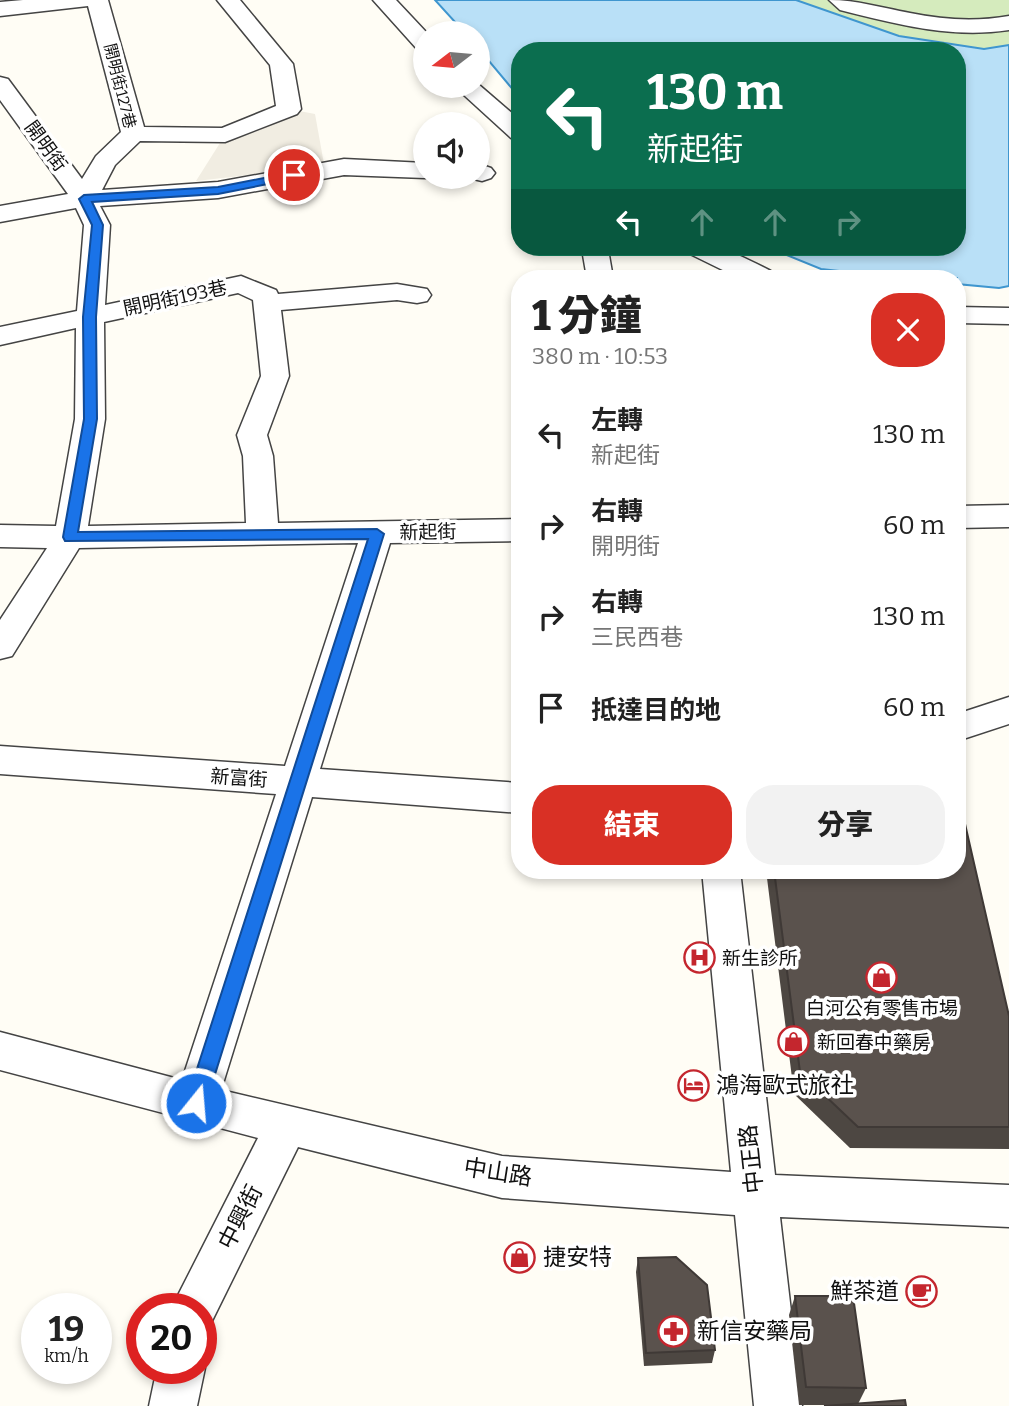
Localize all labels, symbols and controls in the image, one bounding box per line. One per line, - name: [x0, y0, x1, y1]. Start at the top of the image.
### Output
- north arrow: [413, 21, 490, 98]
- map controls: [413, 21, 490, 189]
- street label: 開明街127巷: [100, 41, 140, 131]
- text: 130 m: [647, 63, 783, 122]
- icon: left: [532, 70, 623, 161]
- button: sound: [413, 112, 490, 189]
- street label: 開明街: [20, 116, 72, 176]
- text: 新起街: [647, 130, 743, 168]
- pin: [264, 145, 324, 205]
- icon: arrive: [275, 156, 313, 194]
- icon: left: [610, 203, 648, 241]
- icon: ahead: [683, 203, 721, 241]
- icon: ahead: [756, 203, 794, 241]
- icon: right: [829, 203, 867, 241]
- street label: 開明街193巷: [121, 276, 229, 320]
- text: 1 分鐘: [532, 291, 642, 341]
- button: close: [871, 293, 945, 367]
- text: 380 m · 10:53: [532, 342, 668, 370]
- text: 左轉: [591, 405, 643, 436]
- icon: left: [532, 416, 570, 454]
- text: 130 m: [873, 419, 945, 450]
- text: 新起街: [591, 441, 660, 469]
- text: 右轉: [591, 496, 643, 527]
- icon: right: [532, 507, 570, 545]
- text: 60 m: [883, 510, 945, 541]
- street label: 新起街: [399, 520, 457, 544]
- text: 開明街: [591, 532, 660, 560]
- text: 右轉: [591, 587, 643, 618]
- icon: right: [532, 598, 570, 636]
- text: 130 m: [873, 601, 945, 632]
- text: 三民西巷: [591, 623, 683, 651]
- icon: arrive: [532, 689, 570, 727]
- text: 60 m: [883, 692, 945, 723]
- text: 抵達目的地: [591, 695, 721, 726]
- street label: 新富街: [210, 765, 268, 791]
- button: 結束: [532, 785, 732, 865]
- button: 分享: [746, 785, 945, 865]
- hospital icon: 新生診所: [682, 941, 716, 975]
- place label: 新生診所: [722, 947, 798, 970]
- shop icon: 白河公有零售市場: [865, 960, 899, 994]
- place label: 白河公有零售市場: [806, 997, 958, 1020]
- shop icon: 新回春中藥房: [777, 1025, 811, 1059]
- place label: 新回春中藥房: [817, 1031, 931, 1054]
- position arrow: [159, 1066, 233, 1140]
- hotel icon: 鴻海歐式旅社: [676, 1068, 710, 1102]
- place label: 鴻海歐式旅社: [716, 1071, 854, 1099]
- street label: 中正路: [733, 1123, 769, 1195]
- street label: 中山路: [462, 1153, 534, 1191]
- street label: 中興街: [212, 1180, 268, 1254]
- shop icon: 捷安特: [503, 1240, 537, 1274]
- place label: 捷安特: [543, 1243, 612, 1271]
- cafe icon: 鮮茶道: [905, 1274, 939, 1308]
- place label: 鮮茶道: [830, 1277, 899, 1305]
- speed limit sign: 20: [126, 1293, 217, 1384]
- text: 19: [49, 1308, 84, 1350]
- pharmacy icon: 新信安藥局: [657, 1314, 691, 1348]
- place label: 新信安藥局: [697, 1317, 812, 1345]
- text: km/h: [44, 1345, 89, 1367]

